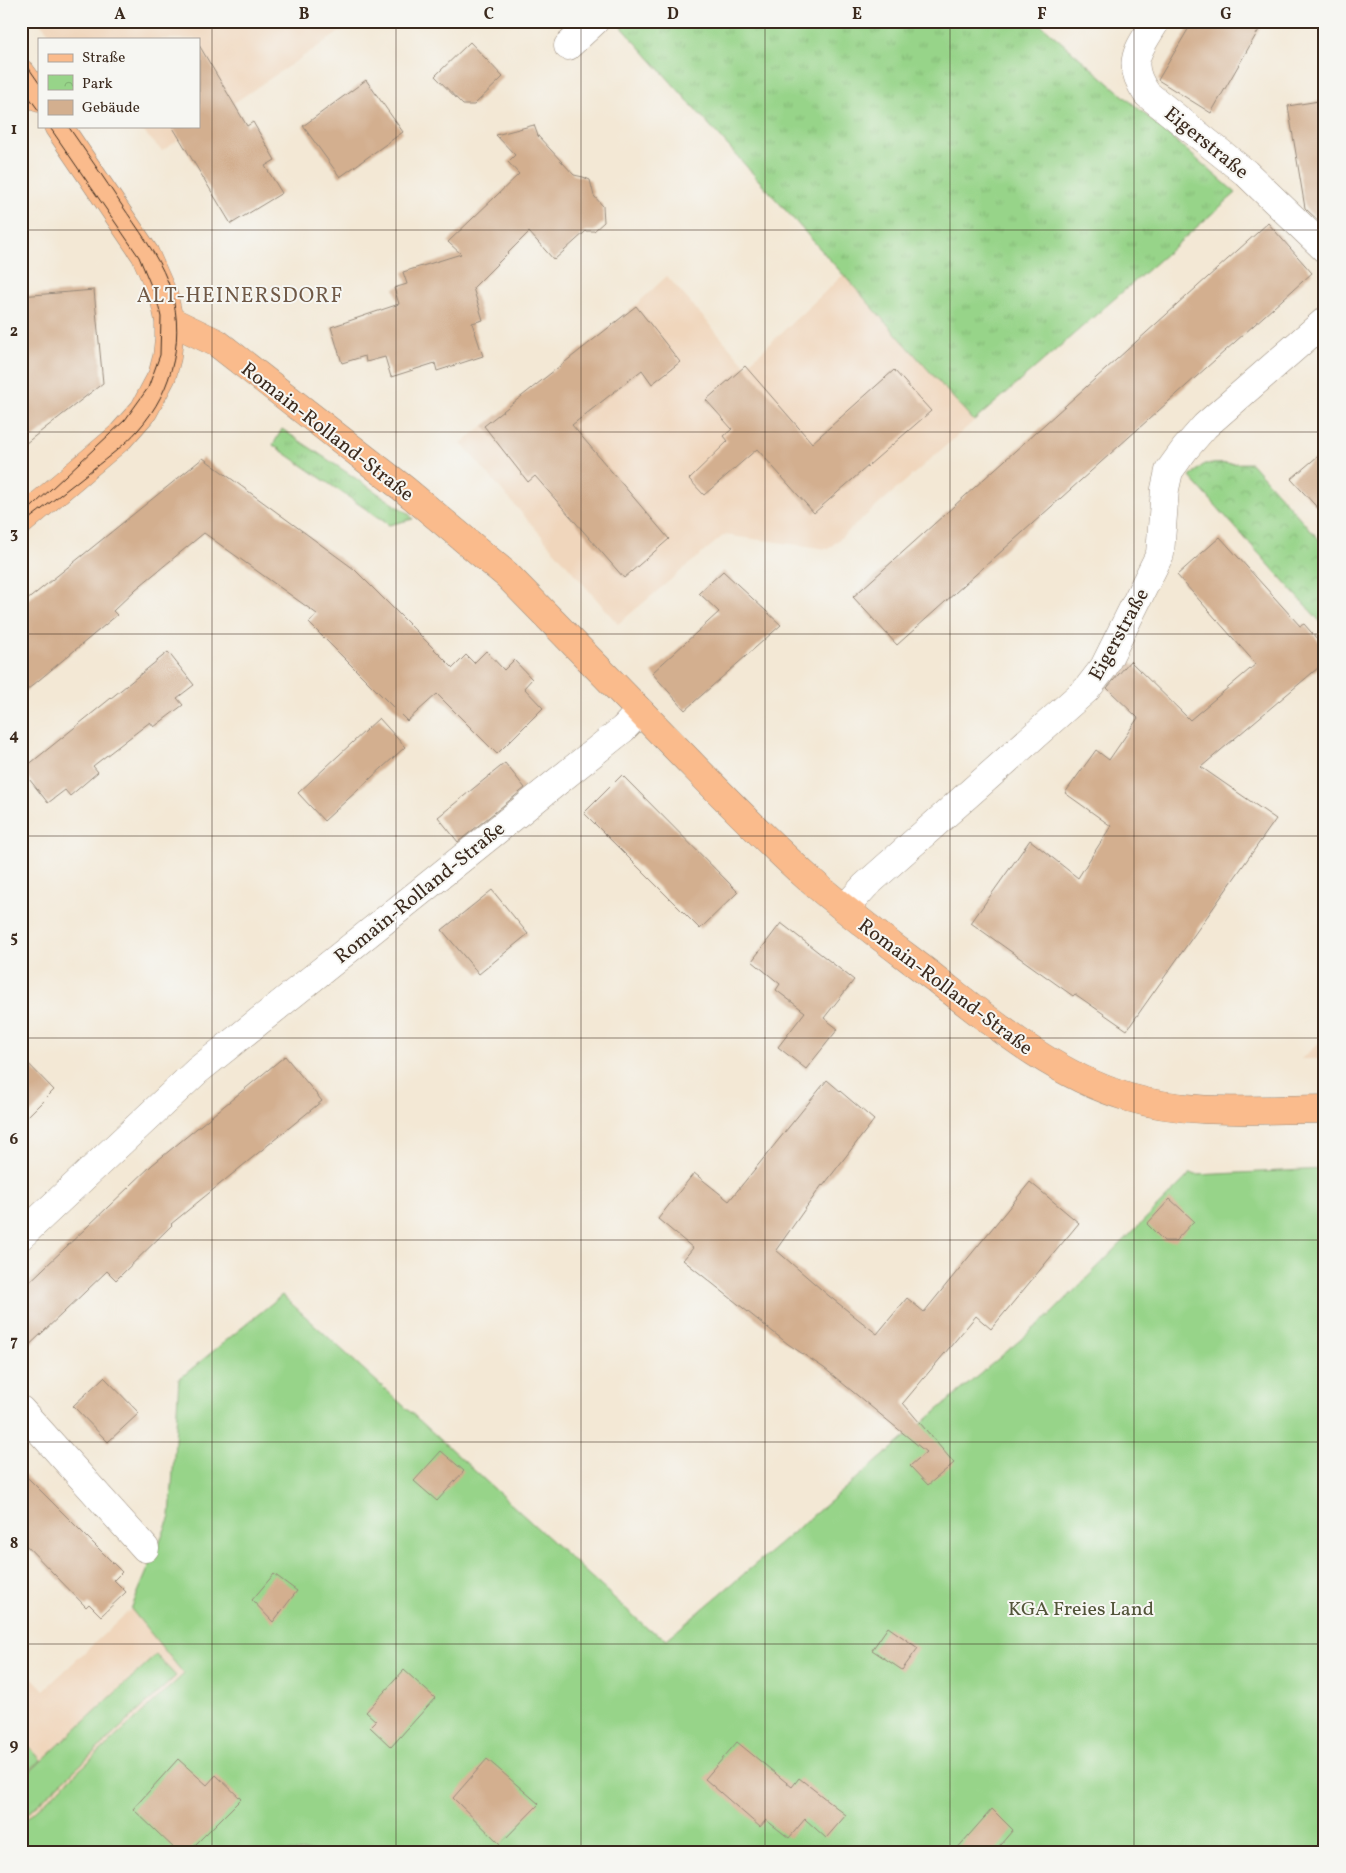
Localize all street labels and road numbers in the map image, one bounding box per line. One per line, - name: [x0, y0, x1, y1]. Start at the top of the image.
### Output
- street label: Eigerstraße: [1157, 101, 1254, 186]
- street label: Romain-Rolland-Straße: [234, 356, 419, 509]
- street label: Eigerstraße: [1083, 584, 1157, 686]
- street label: Romain-Rolland-Straße: [329, 816, 512, 971]
- street label: Romain-Rolland-Straße: [852, 913, 1038, 1063]

